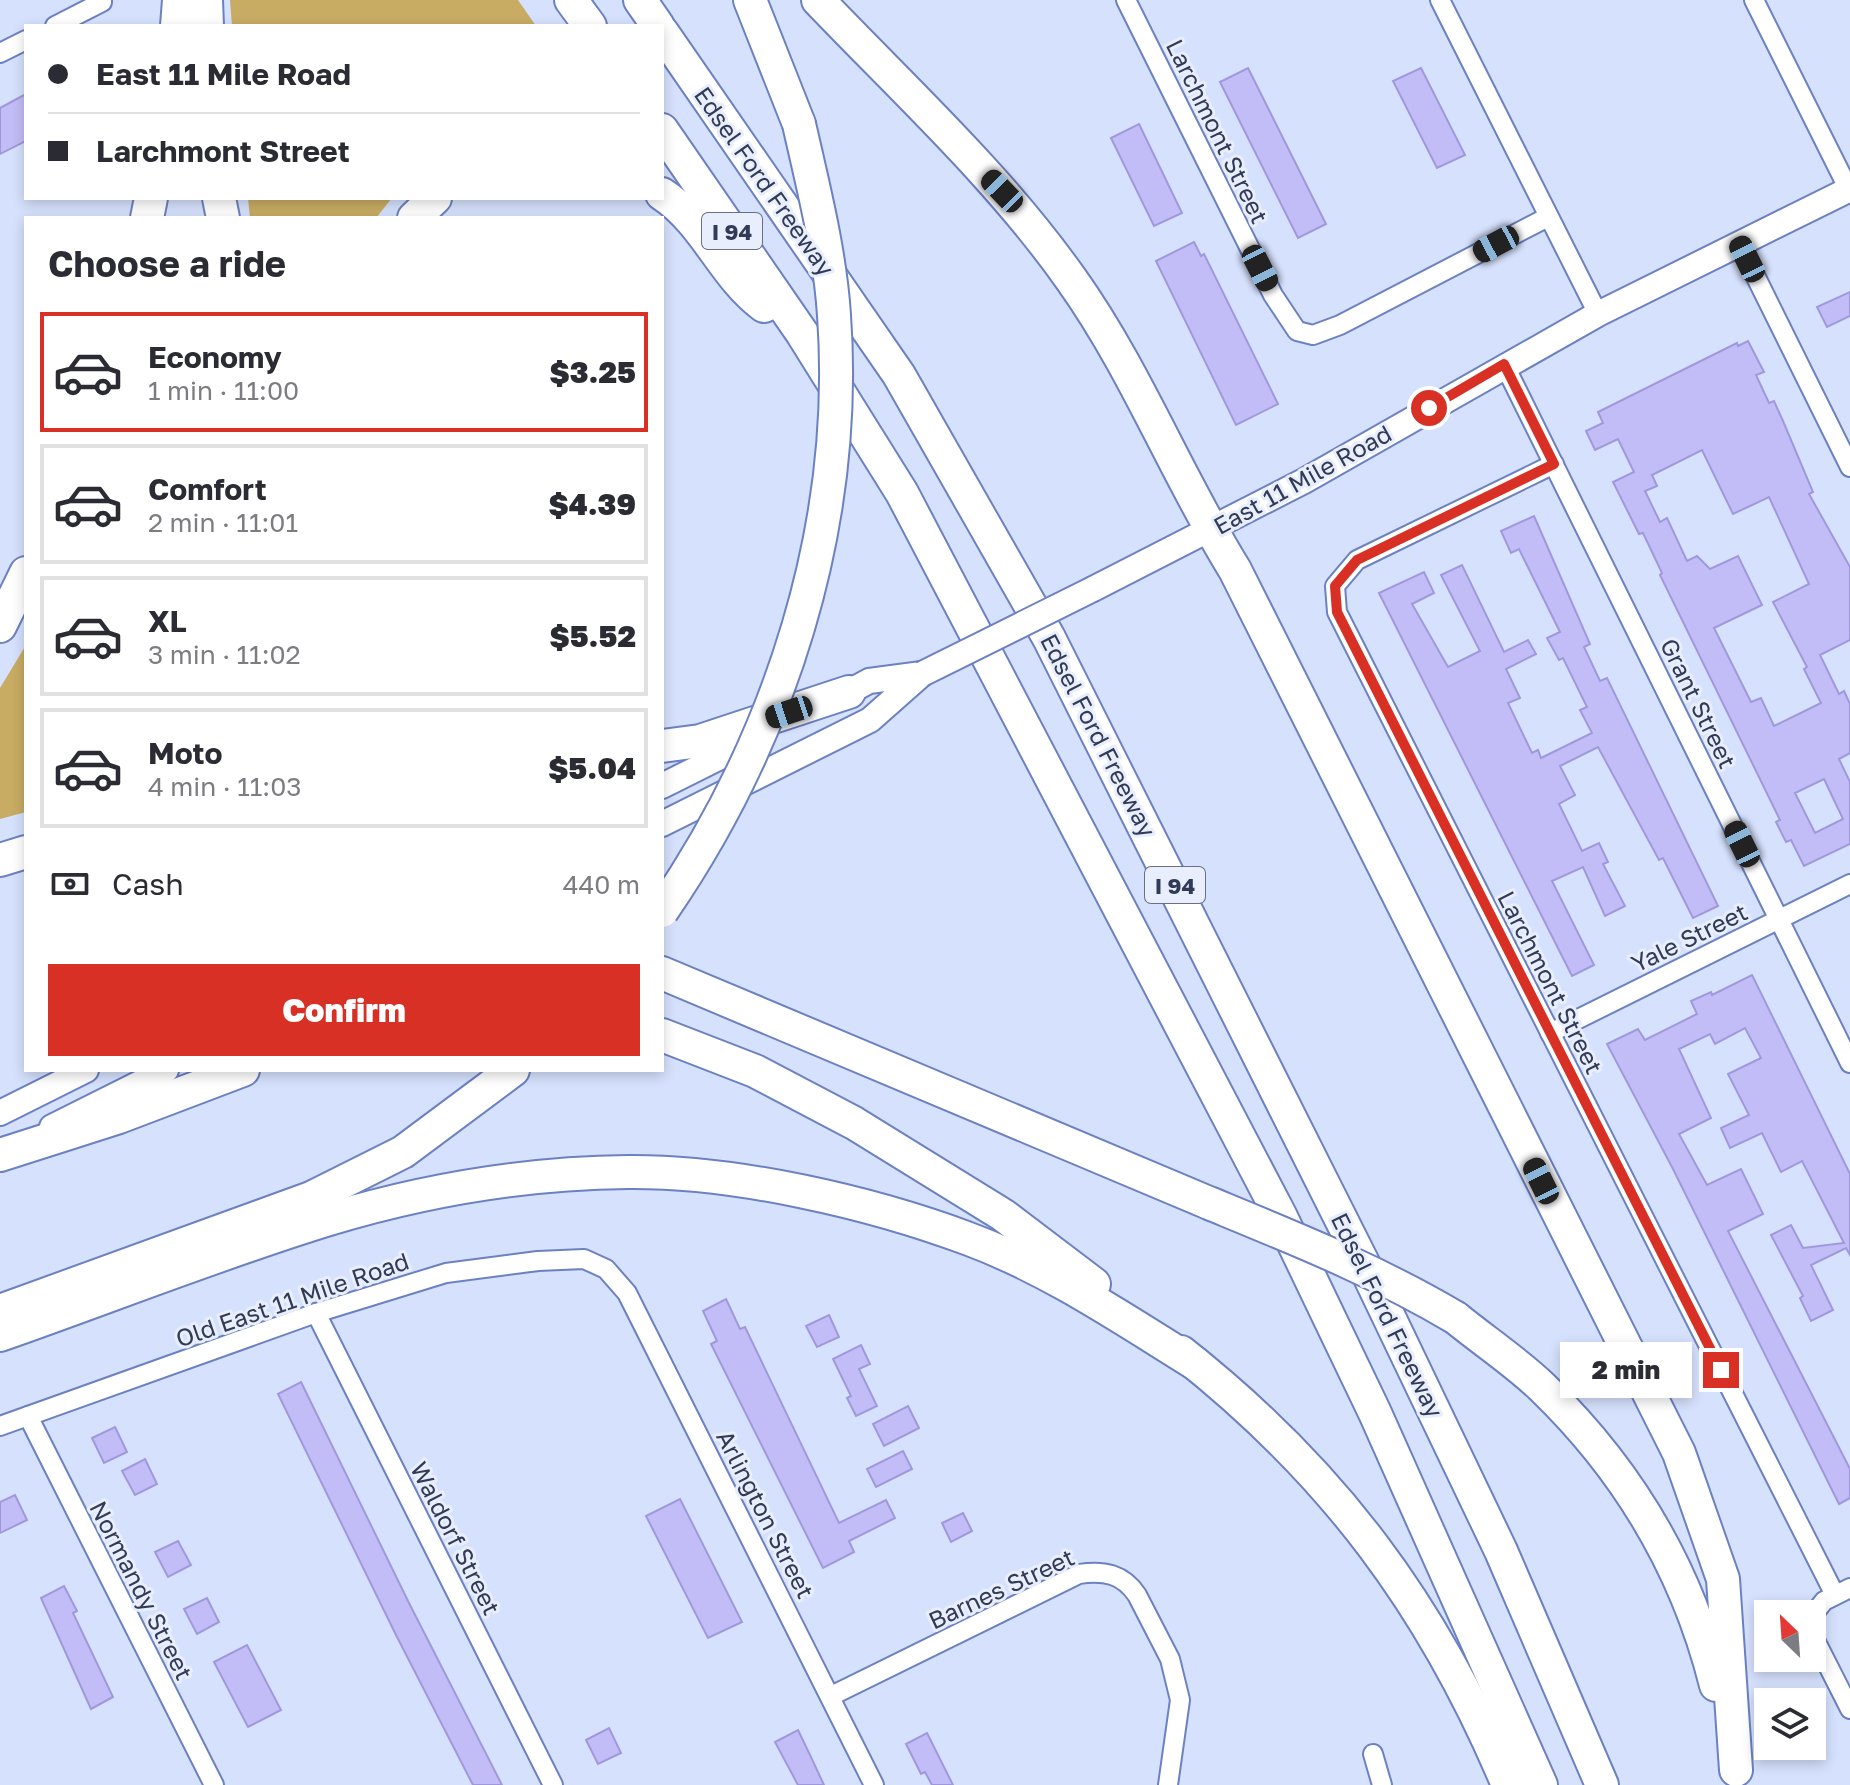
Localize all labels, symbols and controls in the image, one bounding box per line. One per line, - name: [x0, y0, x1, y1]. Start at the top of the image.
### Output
- street label: Larchmont Street: [1161, 34, 1275, 228]
- text: East 11 Mile Road: [96, 56, 351, 92]
- street label: Edsel Ford Freeway: [689, 81, 841, 281]
- text: Larchmont Street: [96, 133, 350, 169]
- car: [977, 165, 1027, 217]
- road number: I 94: [702, 213, 762, 249]
- car: [1469, 222, 1523, 266]
- car: [1726, 232, 1768, 286]
- car: [1238, 241, 1282, 295]
- text: Choose a ride: [48, 242, 286, 285]
- icon: car: [52, 336, 124, 408]
- text: Economy: [148, 339, 282, 375]
- text: $3.25: [550, 354, 636, 390]
- text: 1 min · 11:00: [148, 375, 299, 406]
- route start: [1411, 390, 1447, 426]
- street label: East 11 Mile Road: [1208, 418, 1396, 540]
- icon: car: [52, 468, 124, 540]
- text: Comfort: [148, 471, 267, 507]
- text: $4.39: [549, 486, 636, 522]
- text: 2 min · 11:01: [148, 507, 298, 538]
- icon: car: [52, 600, 124, 672]
- text: XL: [148, 603, 187, 639]
- text: $5.52: [550, 618, 636, 654]
- street label: Edsel Ford Freeway: [1035, 628, 1163, 842]
- street label: Grant Street: [1655, 633, 1743, 773]
- text: 3 min · 11:02: [148, 639, 301, 670]
- car: [762, 693, 816, 731]
- icon: car: [52, 732, 124, 804]
- text: Moto: [148, 735, 223, 771]
- text: $5.04: [548, 750, 636, 786]
- text: 4 min · 11:03: [148, 771, 301, 802]
- car: [1721, 817, 1763, 871]
- icon: cash: [48, 862, 92, 906]
- text: Cash: [112, 866, 184, 902]
- road number: I 94: [1145, 867, 1205, 903]
- text: 440 m: [563, 869, 640, 900]
- street label: Larchmont Street: [1492, 886, 1610, 1078]
- street label: Yale Street: [1626, 896, 1752, 978]
- button: Confirm: [48, 964, 640, 1056]
- car: [1520, 1154, 1562, 1208]
- street label: Edsel Ford Freeway: [1326, 1208, 1450, 1422]
- street label: Old East 11 Mile Road: [172, 1245, 412, 1353]
- callout: 2 min: [1561, 1342, 1693, 1398]
- route end: [1703, 1352, 1739, 1388]
- text: 2 min: [1592, 1354, 1660, 1385]
- street label: Arlington Street: [711, 1425, 821, 1603]
- street label: Waldorf Street: [405, 1457, 507, 1619]
- street label: Normandy Street: [84, 1496, 200, 1684]
- street label: Barnes Street: [924, 1542, 1078, 1634]
- north arrow: [1754, 1600, 1826, 1672]
- map controls: [1754, 1600, 1826, 1760]
- button: layers: [1754, 1688, 1826, 1760]

